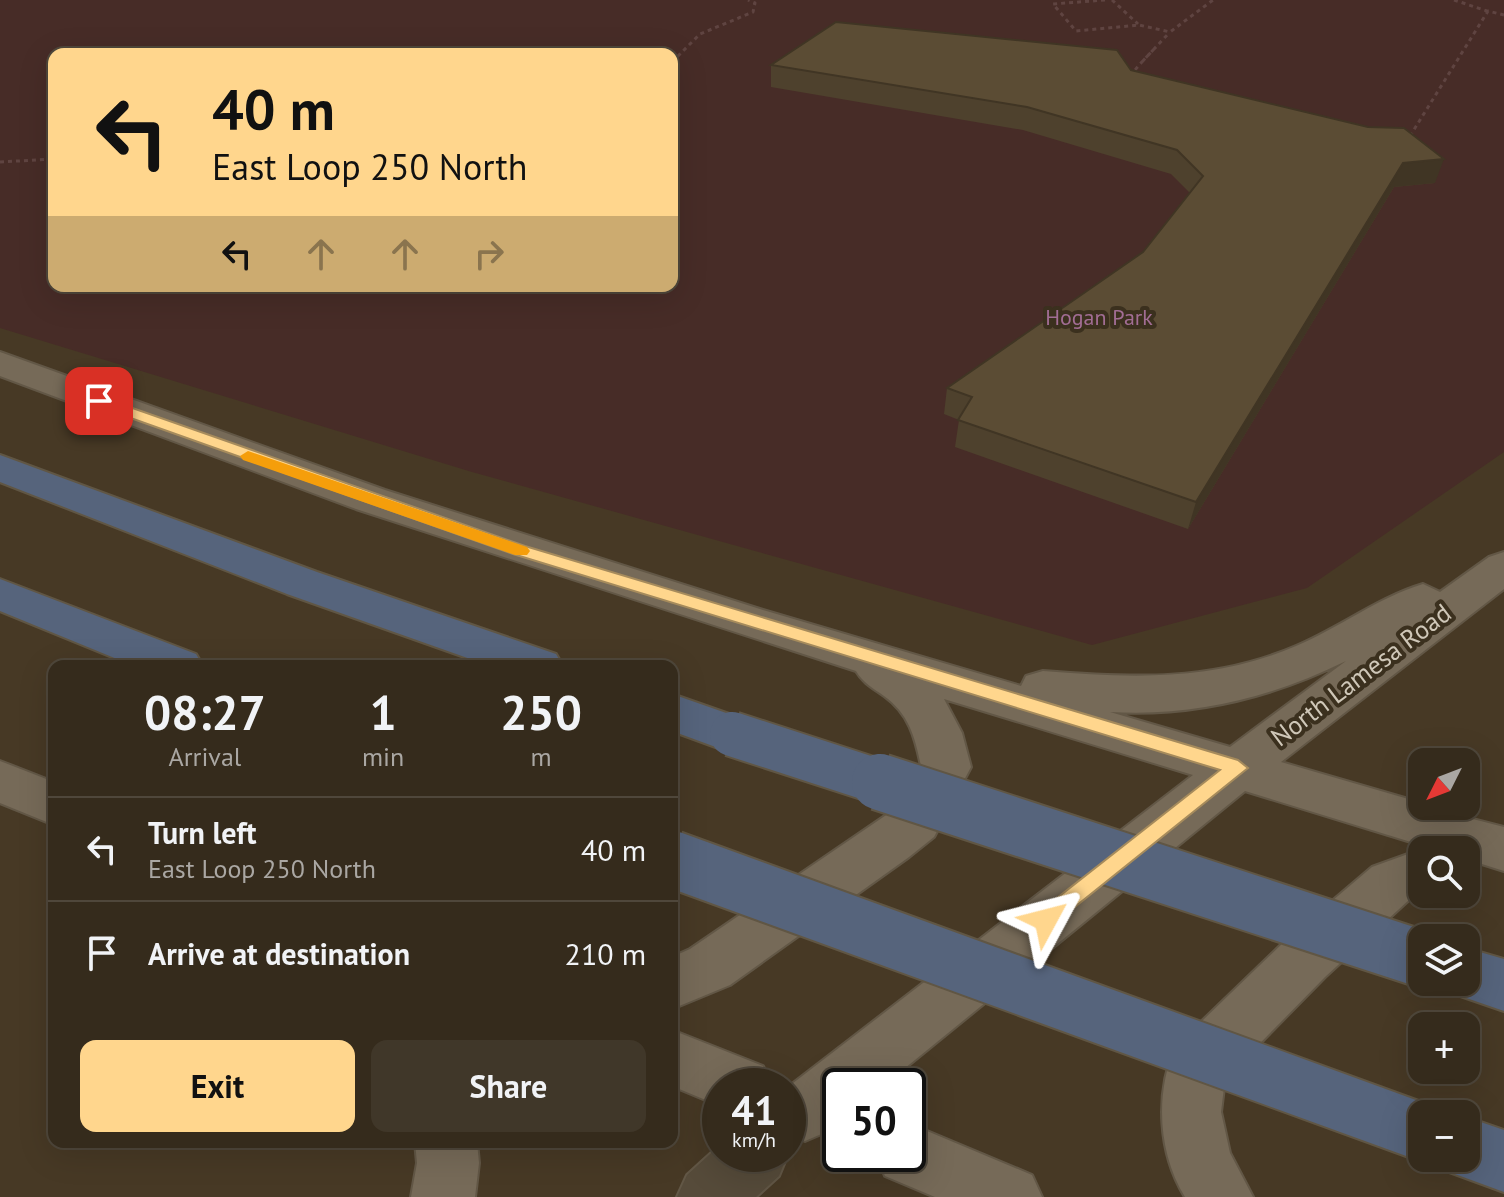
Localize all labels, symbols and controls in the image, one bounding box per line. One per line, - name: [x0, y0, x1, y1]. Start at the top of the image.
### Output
- text: 40 m: [212, 73, 335, 145]
- icon: left: [80, 80, 184, 184]
- text: East Loop 250 North: [212, 143, 528, 190]
- icon: left: [215, 232, 259, 276]
- icon: ahead: [299, 232, 343, 276]
- icon: ahead: [383, 232, 427, 276]
- icon: right: [467, 232, 511, 276]
- park label: Hogan Park: [1045, 303, 1153, 331]
- pin: [65, 367, 133, 435]
- icon: arrive: [77, 379, 121, 423]
- street label: North Lamesa Road: [1264, 596, 1457, 753]
- text: 08:27: [144, 681, 266, 743]
- text: 1: [369, 681, 397, 743]
- text: 250: [500, 681, 582, 743]
- text: Arrival: [169, 740, 241, 773]
- text: min: [362, 740, 404, 773]
- text: m: [531, 740, 552, 773]
- north arrow: [1408, 748, 1480, 820]
- map controls: [1408, 748, 1480, 1172]
- text: Turn left: [148, 813, 256, 852]
- icon: left: [80, 827, 124, 871]
- text: 40 m: [581, 830, 646, 869]
- button: search: [1408, 836, 1480, 908]
- text: East Loop 250 North: [148, 852, 376, 885]
- position arrow: [1004, 878, 1088, 962]
- button: layers: [1408, 924, 1480, 996]
- icon: arrive: [80, 931, 124, 975]
- text: Arrive at destination: [148, 934, 410, 973]
- text: 210 m: [565, 934, 646, 973]
- button: +: [1408, 1012, 1480, 1084]
- button: Exit: [80, 1040, 355, 1132]
- button: Share: [371, 1040, 646, 1132]
- speed limit sign: 50: [822, 1068, 926, 1172]
- text: 41: [731, 1084, 777, 1136]
- button: −: [1408, 1100, 1480, 1172]
- text: km/h: [732, 1127, 776, 1153]

